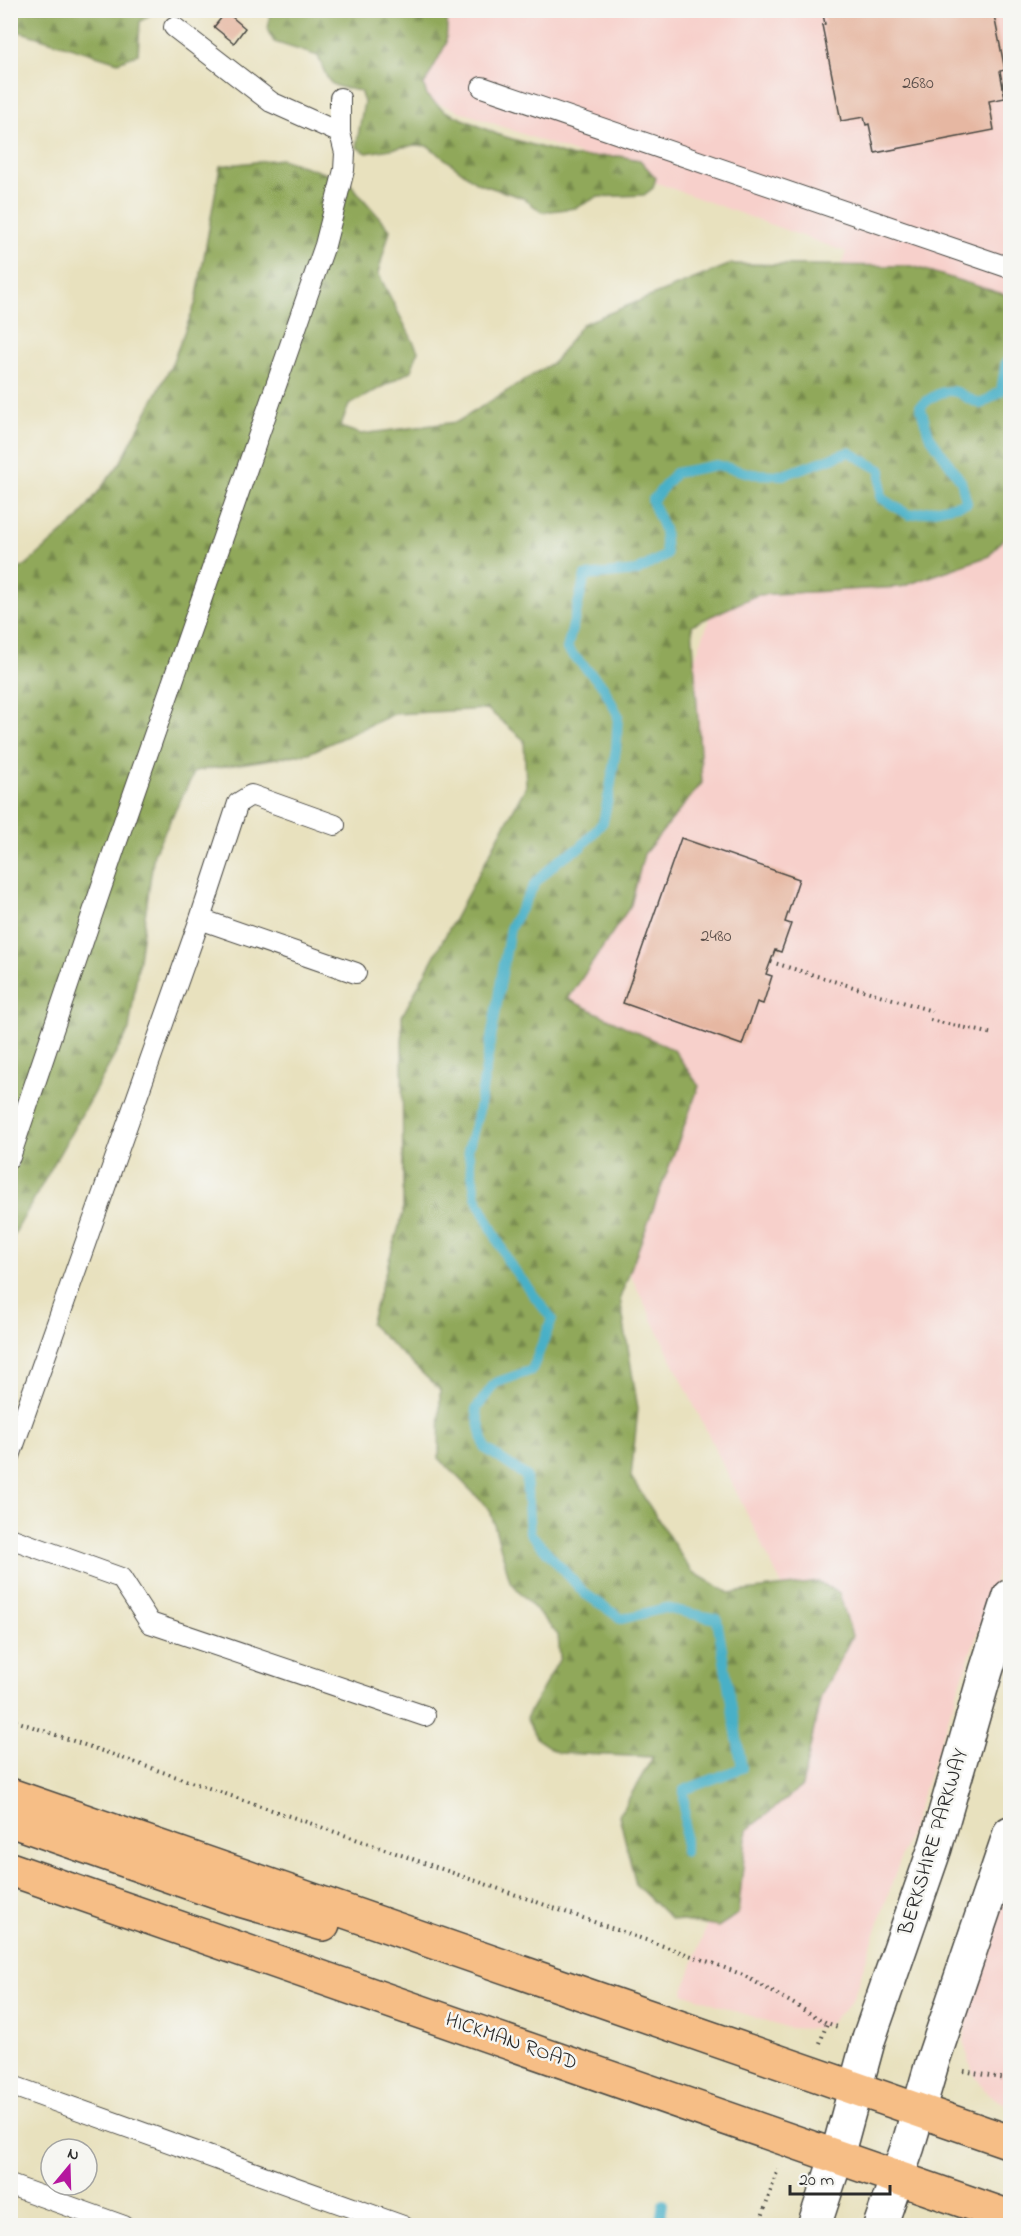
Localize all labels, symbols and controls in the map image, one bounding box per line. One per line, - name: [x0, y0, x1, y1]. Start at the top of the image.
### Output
- house number: 2680: [902, 71, 934, 97]
- house number: 2480: [701, 924, 732, 950]
- street label: BERKSHIRE PARKWAY: [891, 1745, 977, 1940]
- street label: HICKMAN ROAD: [441, 2005, 581, 2079]
- north arrow: [39, 2137, 99, 2197]
- text: N: [64, 2142, 82, 2168]
- scale bar: [790, 2158, 890, 2196]
- text: 20 m: [799, 2168, 834, 2194]

